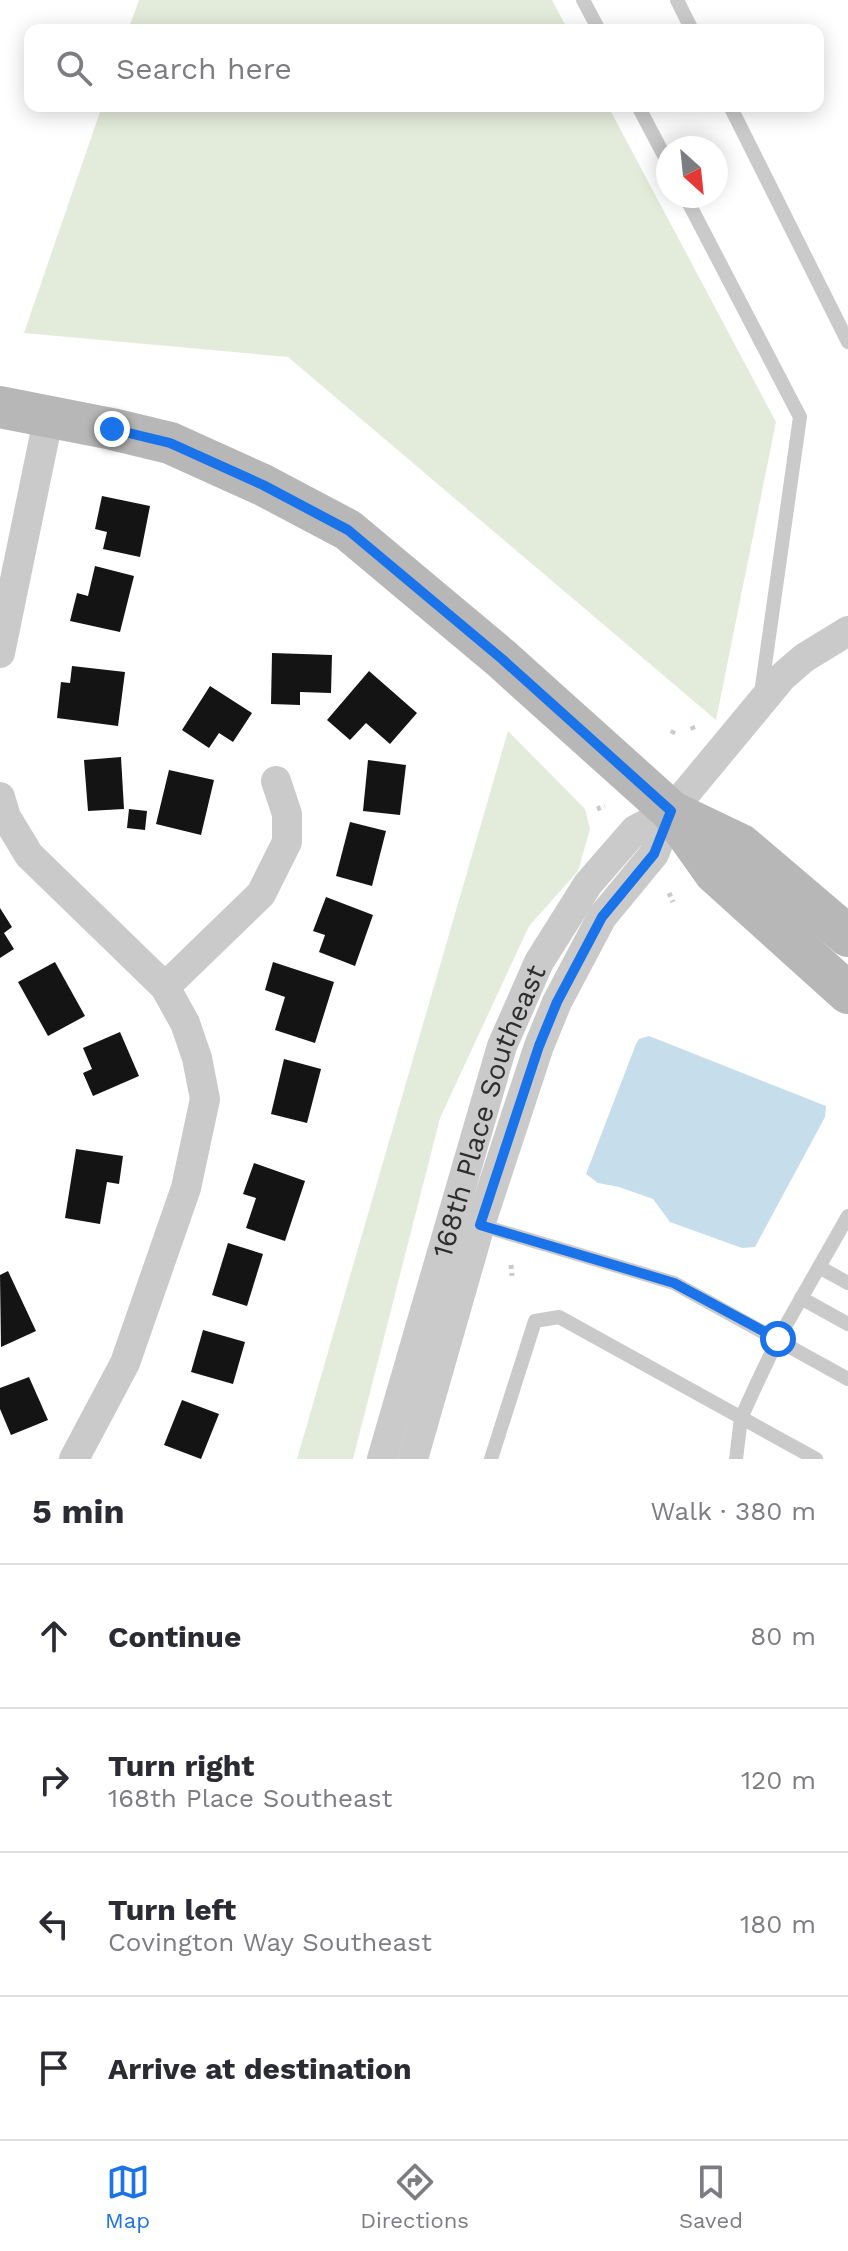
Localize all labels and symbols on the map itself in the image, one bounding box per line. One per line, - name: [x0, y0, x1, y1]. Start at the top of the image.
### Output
- north arrow: [656, 136, 728, 208]
- route end: [94, 411, 130, 447]
- street label: 168th Place Southeast: [425, 960, 553, 1261]
- route start: [760, 1321, 796, 1357]

